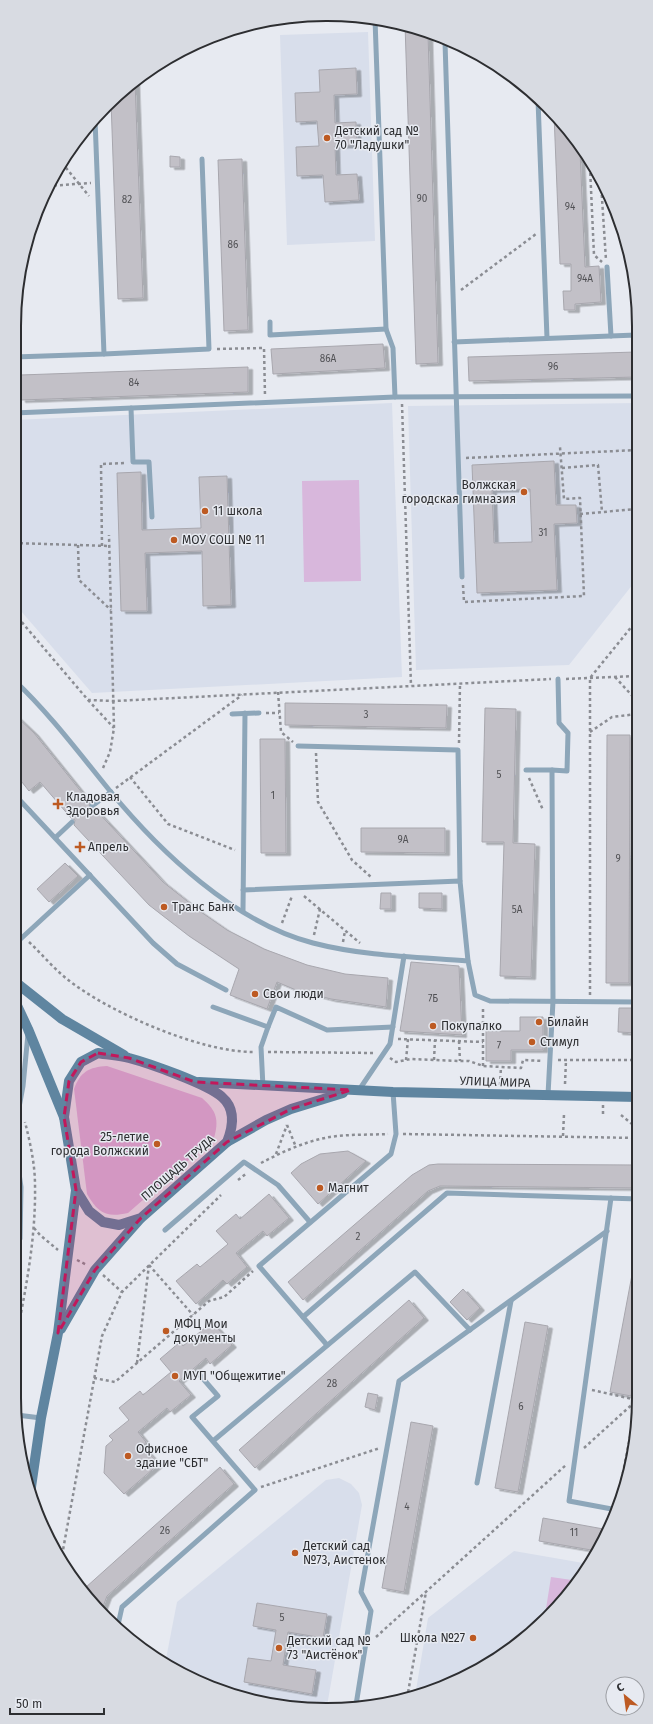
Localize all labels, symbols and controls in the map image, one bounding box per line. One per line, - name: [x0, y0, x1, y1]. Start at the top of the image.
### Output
- place label: Детский сад № 70 "Ладушки": [334, 124, 419, 152]
- marker: Детский сад № 70 "Ладушки": [322, 133, 332, 143]
- house number: 90: [417, 193, 428, 205]
- house number: 82: [122, 194, 132, 206]
- house number: 94: [565, 201, 576, 213]
- house number: 86: [228, 239, 238, 251]
- house number: 94А: [577, 273, 593, 285]
- house number: 86А: [320, 353, 337, 365]
- house number: 96: [548, 361, 558, 373]
- house number: 84: [129, 377, 140, 389]
- place label: Волжская городская гимназия: [401, 478, 516, 506]
- marker: Волжская городская гимназия: [519, 487, 529, 497]
- place label: 11 школа: [213, 504, 262, 518]
- marker: 11 школа: [200, 506, 210, 516]
- house number: 31: [538, 527, 548, 539]
- place label: МОУ СОШ № 11: [182, 533, 265, 547]
- marker: МОУ СОШ № 11: [169, 535, 179, 545]
- house number: 3: [364, 709, 369, 721]
- house number: 5: [496, 769, 502, 781]
- place label: Кладовая Здоровья: [66, 790, 120, 818]
- house number: 1: [271, 790, 275, 802]
- marker: Кладовая Здоровья: [53, 799, 63, 809]
- house number: 9А: [398, 834, 409, 846]
- place label: Апрель: [88, 840, 129, 854]
- marker: Апрель: [75, 842, 85, 852]
- house number: 9: [615, 853, 621, 865]
- place label: Транс Банк: [172, 900, 235, 914]
- marker: Транс Банк: [159, 902, 169, 912]
- house number: 5А: [512, 904, 523, 916]
- place label: Свои люди: [263, 987, 324, 1001]
- marker: Свои люди: [250, 989, 260, 999]
- house number: 7Б: [428, 993, 438, 1005]
- place label: Билайн: [547, 1015, 589, 1029]
- marker: Билайн: [534, 1017, 544, 1027]
- place label: Покупалко: [441, 1019, 502, 1033]
- marker: Покупалко: [428, 1021, 438, 1031]
- place label: Стимул: [540, 1035, 579, 1049]
- marker: Стимул: [527, 1037, 537, 1047]
- house number: 7: [497, 1040, 502, 1052]
- street label: УЛИЦА МИРА: [459, 1074, 531, 1090]
- place label: 25-летие города Волжский: [51, 1130, 149, 1158]
- street label: ПЛОЩАДЬ ТРУДА: [138, 1132, 218, 1204]
- marker: 25-летие города Волжский: [152, 1139, 162, 1149]
- place label: Магнит: [328, 1181, 369, 1195]
- marker: Магнит: [315, 1183, 325, 1193]
- house number: 2: [356, 1231, 361, 1243]
- place label: МФЦ Мои документы: [174, 1317, 236, 1345]
- marker: МФЦ Мои документы: [161, 1326, 171, 1336]
- place label: МУП "Общежитие": [183, 1369, 286, 1383]
- marker: МУП "Общежитие": [170, 1371, 180, 1381]
- house number: 28: [327, 1378, 338, 1390]
- house number: 6: [518, 1401, 524, 1413]
- place label: Офисное здание "СБТ": [136, 1442, 209, 1470]
- marker: Офисное здание "СБТ": [123, 1451, 133, 1461]
- house number: 4: [404, 1501, 410, 1513]
- house number: 26: [160, 1525, 170, 1537]
- house number: 11: [570, 1527, 578, 1539]
- place label: Детский сад №73, Аистенок: [302, 1539, 386, 1567]
- marker: Детский сад №73, Аистенок: [290, 1548, 300, 1558]
- house number: 5: [279, 1612, 285, 1624]
- place label: Школа №27: [400, 1631, 465, 1645]
- marker: Школа №27: [468, 1633, 478, 1643]
- place label: Детский сад № 73 "Аистёнок": [286, 1634, 371, 1662]
- marker: Детский сад № 73 "Аистёнок": [274, 1643, 284, 1653]
- north arrow: [605, 1676, 645, 1716]
- text: С: [614, 1680, 627, 1695]
- scale bar: [10, 1690, 104, 1716]
- text: 50 m: [16, 1697, 42, 1711]

